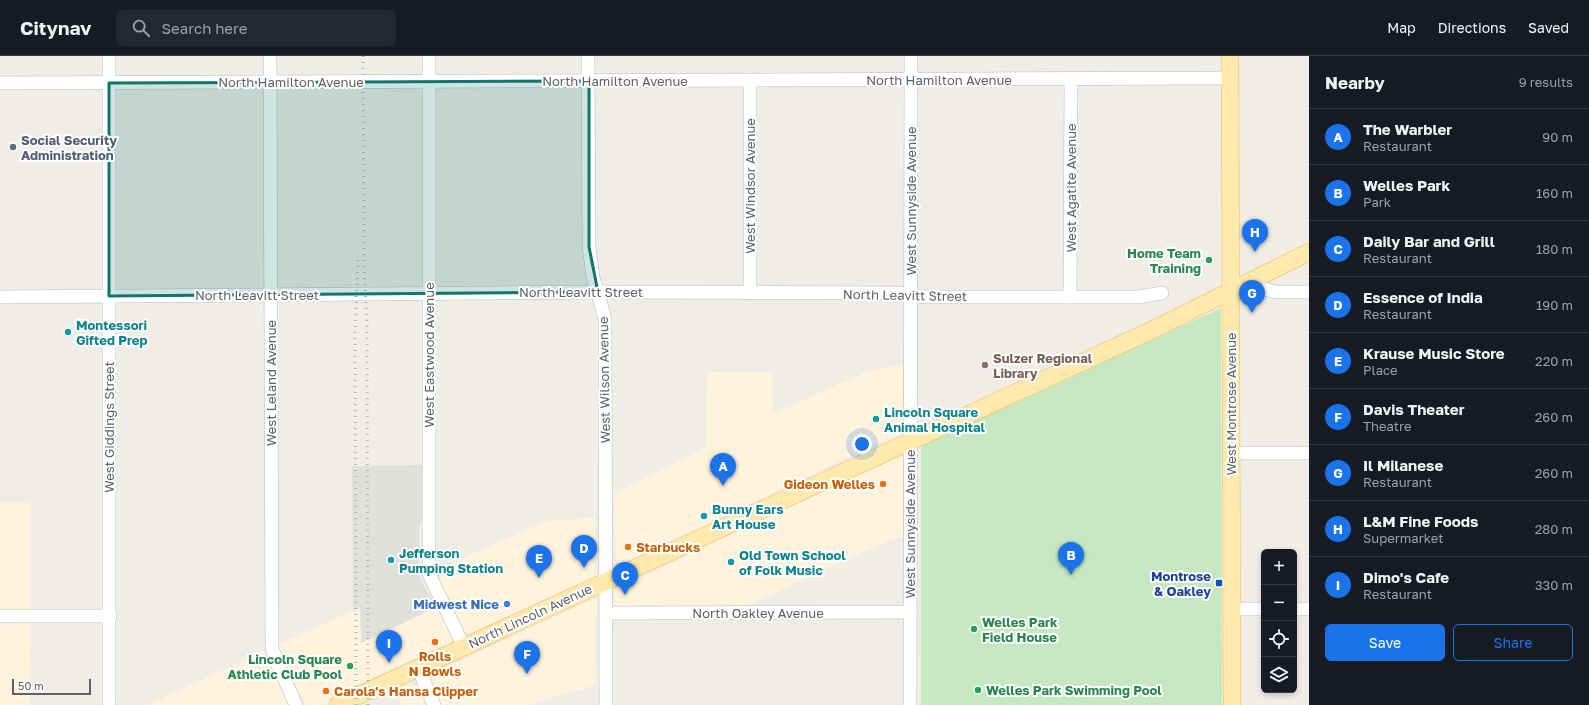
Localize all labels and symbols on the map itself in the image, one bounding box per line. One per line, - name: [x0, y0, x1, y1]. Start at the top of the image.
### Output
- street label: North Hamilton Avenue: [866, 72, 1012, 88]
- street label: North Hamilton Avenue: [542, 73, 688, 89]
- street label: North Hamilton Avenue: [218, 74, 364, 90]
- street label: West Windsor Avenue: [742, 118, 758, 254]
- street label: West Agatite Avenue: [1063, 123, 1079, 253]
- street label: West Sunnyside Avenue: [903, 126, 919, 276]
- place label: Social Security Administration: [21, 132, 117, 163]
- marker: Social Security Administration: [8, 142, 18, 152]
- pin: H: [1242, 219, 1268, 252]
- place label: Home Team Training: [1127, 245, 1201, 276]
- marker: Home Team Training: [1204, 255, 1214, 265]
- pin: G: [1239, 280, 1265, 313]
- street label: West Eastwood Avenue: [421, 282, 437, 428]
- street label: North Leavitt Street: [519, 284, 643, 300]
- street label: North Leavitt Street: [843, 286, 967, 304]
- street label: North Leavitt Street: [195, 287, 319, 303]
- street label: West Wilson Avenue: [595, 316, 613, 444]
- place label: Montessori Gifted Prep: [76, 317, 148, 348]
- street label: West Leland Avenue: [263, 320, 279, 446]
- marker: Montessori Gifted Prep: [63, 327, 73, 337]
- street label: West Montrose Avenue: [1223, 332, 1239, 476]
- place label: Sulzer Regional Library: [993, 350, 1093, 381]
- marker: Sulzer Regional Library: [980, 360, 990, 370]
- street label: West Giddings Street: [101, 361, 117, 493]
- place label: Lincoln Square Animal Hospital: [884, 404, 985, 435]
- marker: Lincoln Square Animal Hospital: [871, 414, 881, 424]
- your location: [852, 434, 872, 454]
- street label: West Sunnyside Avenue: [902, 449, 918, 599]
- pin: A: [710, 453, 736, 486]
- place label: Gideon Welles: [784, 476, 875, 492]
- marker: Gideon Welles: [878, 479, 888, 489]
- place label: Bunny Ears Art House: [712, 501, 784, 532]
- marker: Bunny Ears Art House: [699, 511, 709, 521]
- pin: D: [571, 535, 597, 568]
- place label: Starbucks: [636, 539, 700, 555]
- marker: Starbucks: [623, 542, 633, 552]
- pin: B: [1058, 542, 1084, 575]
- place label: Jefferson Pumping Station: [399, 545, 503, 576]
- pin: E: [526, 545, 552, 578]
- place label: Old Town School of Folk Music: [739, 547, 846, 578]
- marker: Jefferson Pumping Station: [386, 555, 396, 565]
- marker: Old Town School of Folk Music: [726, 557, 736, 567]
- pin: C: [612, 562, 638, 595]
- place label: Montrose & Oakley: [1151, 568, 1211, 599]
- marker: Montrose & Oakley: [1214, 578, 1224, 588]
- street label: North Lincoln Avenue: [466, 580, 594, 652]
- place label: Midwest Nice: [413, 596, 499, 612]
- marker: Midwest Nice: [502, 599, 512, 609]
- street label: North Oakley Avenue: [692, 605, 824, 621]
- place label: Welles Park Field House: [982, 614, 1058, 645]
- marker: Welles Park Field House: [969, 624, 979, 634]
- pin: I: [376, 630, 402, 663]
- marker: Rolls N Bowls: [430, 637, 440, 647]
- pin: F: [514, 641, 540, 674]
- place label: Rolls N Bowls: [409, 648, 461, 679]
- place label: Lincoln Square Athletic Club Pool: [228, 651, 343, 682]
- marker: Lincoln Square Athletic Club Pool: [345, 661, 355, 671]
- scale bar: [12, 677, 91, 696]
- place label: Welles Park Swimming Pool: [986, 682, 1162, 698]
- place label: Carola's Hansa Clipper: [334, 683, 478, 699]
- marker: Welles Park Swimming Pool: [973, 685, 983, 695]
- marker: Carola's Hansa Clipper: [321, 686, 331, 696]

